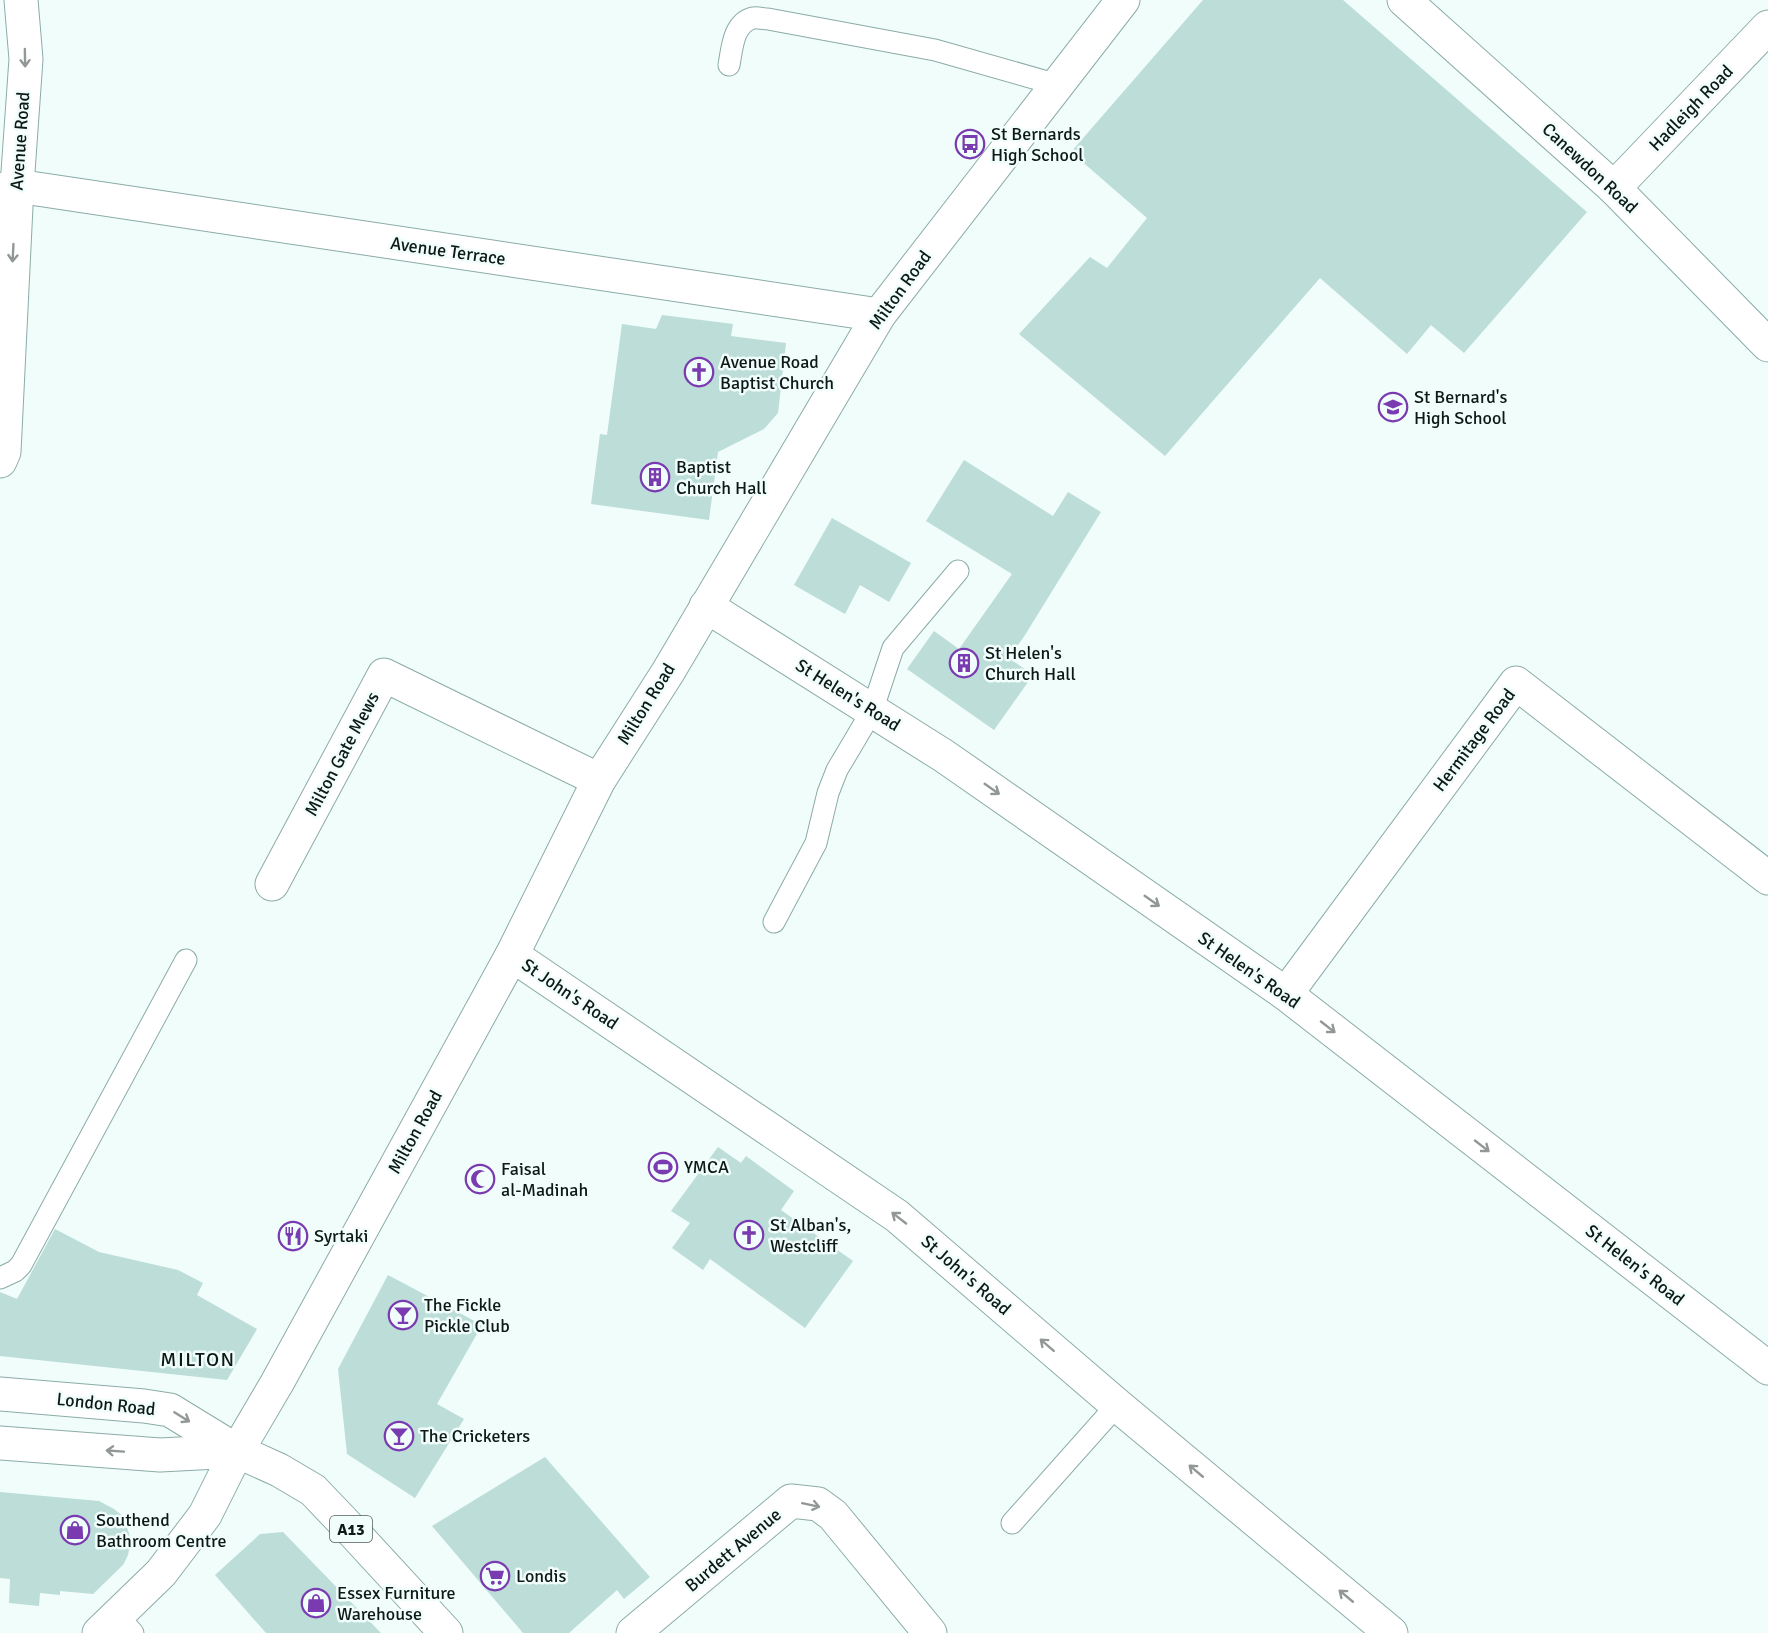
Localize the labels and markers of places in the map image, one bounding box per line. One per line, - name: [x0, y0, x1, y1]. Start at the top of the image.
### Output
- place label: St Bernards High School: [991, 123, 1084, 166]
- bus stop icon: St Bernards High School: [954, 128, 986, 160]
- place label: Avenue Road Baptist Church: [720, 351, 834, 394]
- church icon: Avenue Road Baptist Church: [683, 356, 715, 388]
- place label: St Bernard's High School: [1414, 386, 1507, 429]
- school or university icon: St Bernard's High School: [1377, 391, 1409, 423]
- place label: Baptist Church Hall: [676, 456, 767, 499]
- building icon: Baptist Church Hall: [639, 461, 671, 493]
- place label: St Helen's Church Hall: [985, 642, 1076, 685]
- building icon: St Helen's Church Hall: [948, 647, 980, 679]
- sports icon: YMCA: [647, 1151, 679, 1183]
- place label: YMCA: [684, 1156, 729, 1178]
- place label: Faisal al-Madinah: [501, 1158, 588, 1201]
- mosque icon: Faisal al-Madinah: [464, 1163, 496, 1195]
- place label: St Alban's, Westcliff: [770, 1214, 851, 1257]
- church icon: St Alban's, Westcliff: [733, 1219, 765, 1251]
- restaurant icon: Syrtaki: [277, 1220, 309, 1252]
- place label: Syrtaki: [314, 1225, 368, 1247]
- place label: The Fickle Pickle Club: [424, 1294, 510, 1337]
- bar icon: The Fickle Pickle Club: [387, 1299, 419, 1331]
- bar icon: The Cricketers: [383, 1420, 415, 1452]
- place label: The Cricketers: [420, 1425, 530, 1447]
- place label: Southend Bathroom Centre: [96, 1509, 226, 1552]
- shop icon: Southend Bathroom Centre: [59, 1514, 91, 1546]
- supermarket icon: Londis: [479, 1560, 511, 1592]
- place label: Londis: [516, 1565, 566, 1587]
- place label: Essex Furniture Warehouse: [337, 1582, 456, 1625]
- shop icon: Essex Furniture Warehouse: [300, 1587, 332, 1619]

